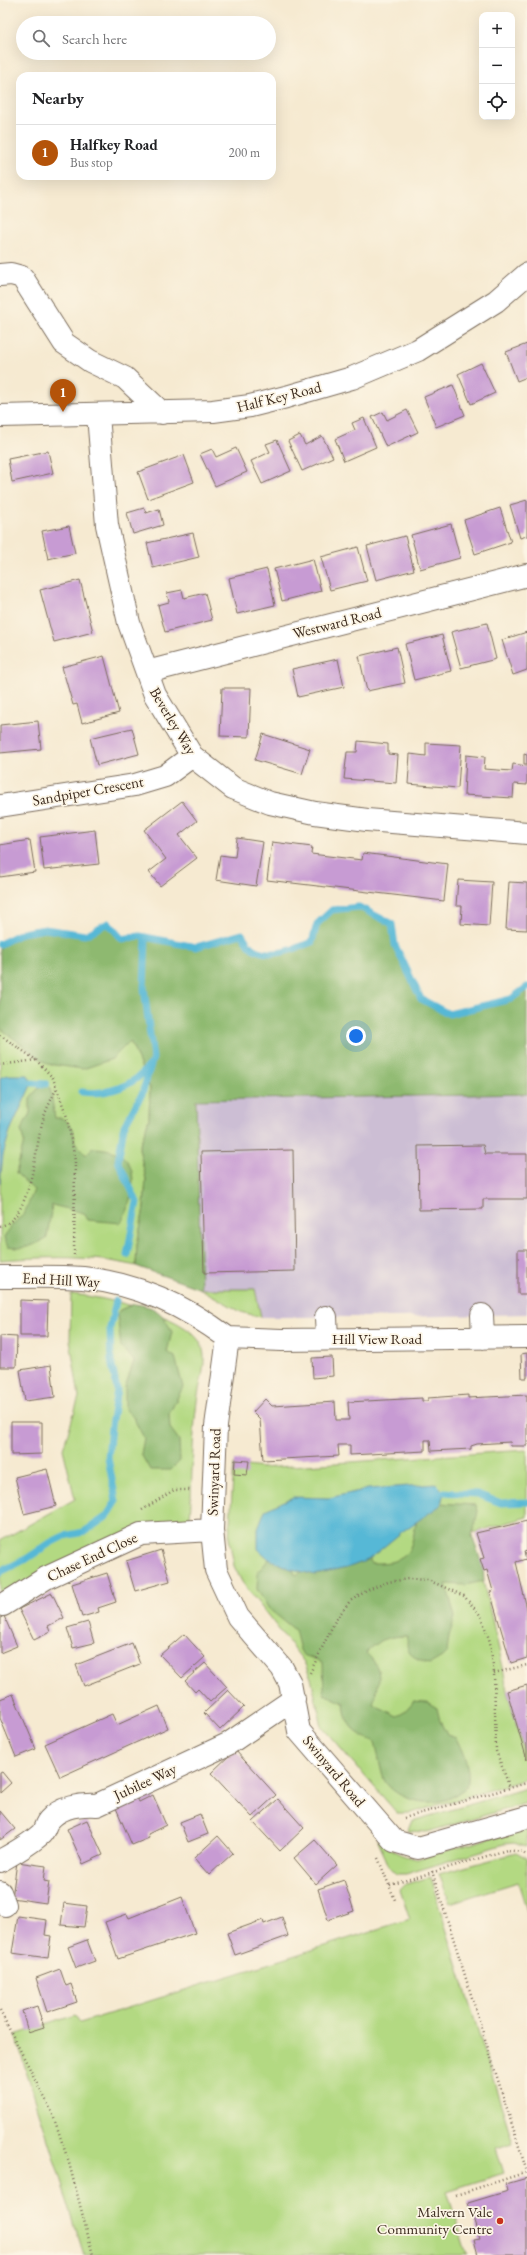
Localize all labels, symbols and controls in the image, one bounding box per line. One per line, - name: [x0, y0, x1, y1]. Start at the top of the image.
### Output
- map controls: [479, 12, 515, 120]
- button: +: [479, 12, 515, 48]
- search box: [16, 16, 276, 60]
- icon: search: [30, 27, 52, 49]
- text: Search here: [62, 29, 127, 48]
- button: −: [479, 48, 515, 84]
- button: locate: [479, 84, 515, 120]
- text: Nearby: [32, 87, 84, 109]
- text: Halfkey Road: [70, 135, 158, 154]
- text: 1: [42, 144, 48, 161]
- text: 200 m: [229, 144, 260, 161]
- text: Bus stop: [70, 154, 113, 171]
- street label: Half Key Road: [235, 377, 324, 416]
- pin: 1: [50, 379, 76, 412]
- street label: Westward Road: [291, 602, 384, 643]
- street label: Beverley Way: [146, 684, 201, 758]
- street label: Sandpiper Crescent: [31, 771, 145, 810]
- your location: [346, 1026, 366, 1046]
- street label: End Hill Way: [22, 1268, 101, 1291]
- street label: Hill View Road: [332, 1329, 422, 1348]
- street label: Swinyard Road: [202, 1427, 225, 1516]
- street label: Chase End Close: [44, 1527, 140, 1586]
- street label: Swinyard Road: [299, 1731, 370, 1811]
- street label: Jubilee Way: [109, 1759, 180, 1805]
- place label: Malvern Vale Community Centre: [377, 2202, 492, 2238]
- marker: Malvern Vale Community Centre: [495, 2216, 505, 2226]

